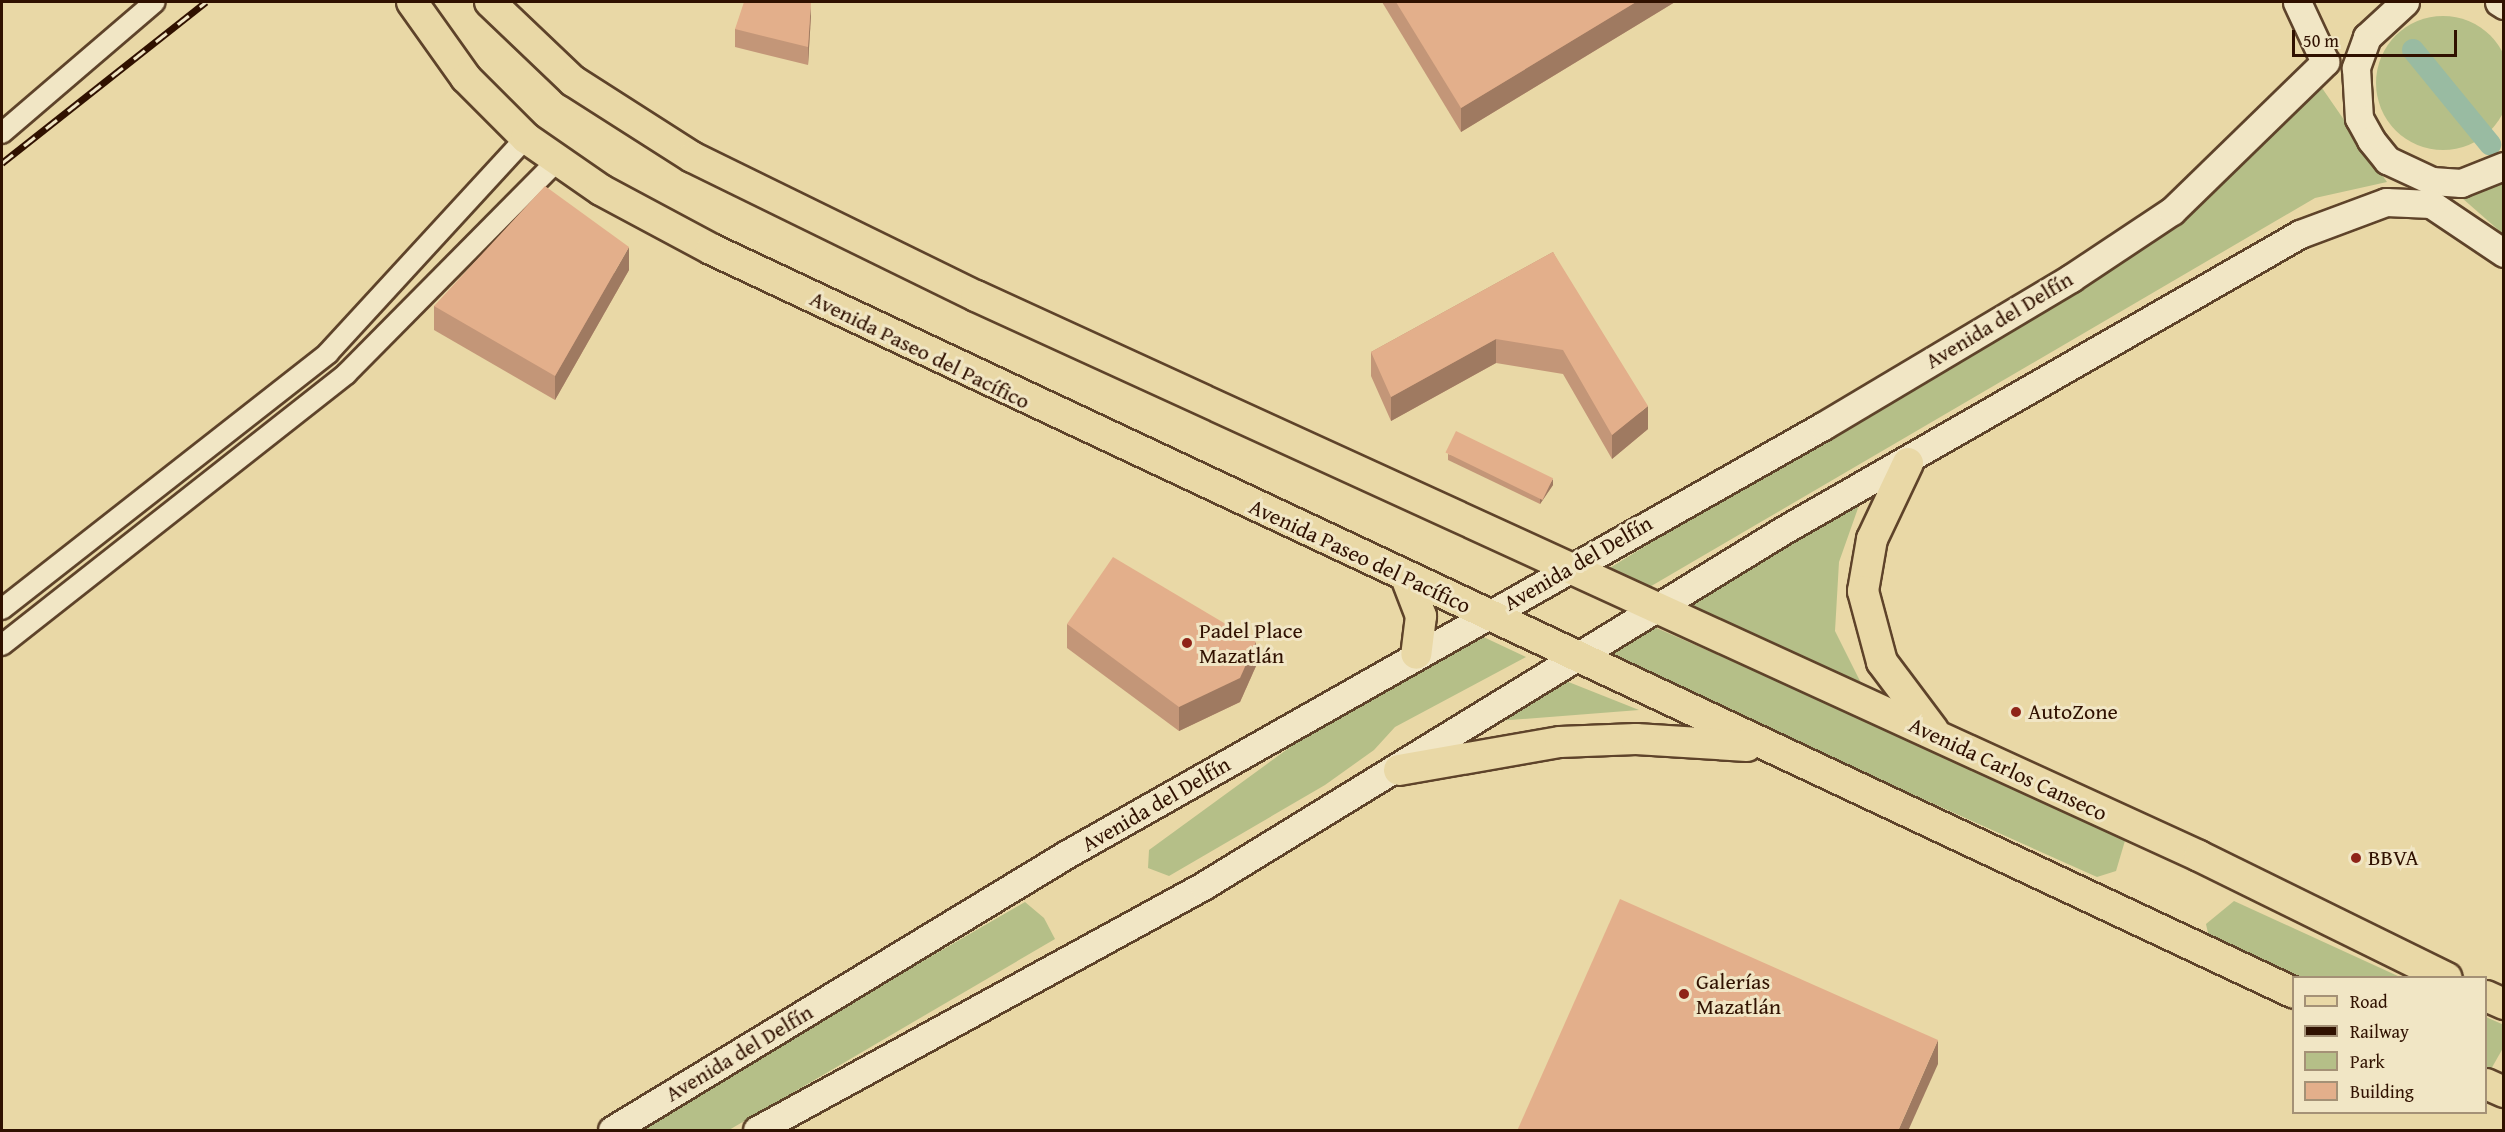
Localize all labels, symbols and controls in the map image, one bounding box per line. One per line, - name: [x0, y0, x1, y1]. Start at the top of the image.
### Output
- scale bar: [2295, 18, 2460, 56]
- text: 50 m: [2303, 27, 2339, 54]
- street label: Avenida del Delfín: [1921, 266, 2077, 374]
- street label: Avenida Paseo del Pacífico: [806, 285, 1034, 415]
- street label: Avenida Paseo del Pacífico: [1245, 493, 1475, 619]
- street label: Avenida del Delfín: [1499, 510, 1657, 616]
- place label: Padel Place Mazatlán: [1199, 617, 1303, 668]
- marker: Padel Place Mazatlán: [1180, 636, 1194, 650]
- place label: AutoZone: [2028, 699, 2118, 725]
- marker: AutoZone: [2009, 705, 2023, 719]
- street label: Avenida Carlos Canseco: [1905, 711, 2111, 827]
- street label: Avenida del Delfín: [1077, 751, 1235, 857]
- place label: BBVA: [2368, 845, 2419, 871]
- marker: BBVA: [2349, 851, 2363, 865]
- place label: Galerías Mazatlán: [1696, 968, 1781, 1020]
- legend: [2292, 976, 2487, 1114]
- marker: Galerías Mazatlán: [1677, 987, 1691, 1001]
- text: Road: [2350, 988, 2388, 1015]
- street label: Avenida del Delfín: [661, 999, 817, 1107]
- text: Railway: [2350, 1018, 2409, 1045]
- text: Park: [2350, 1048, 2385, 1075]
- text: Building: [2350, 1078, 2414, 1105]

